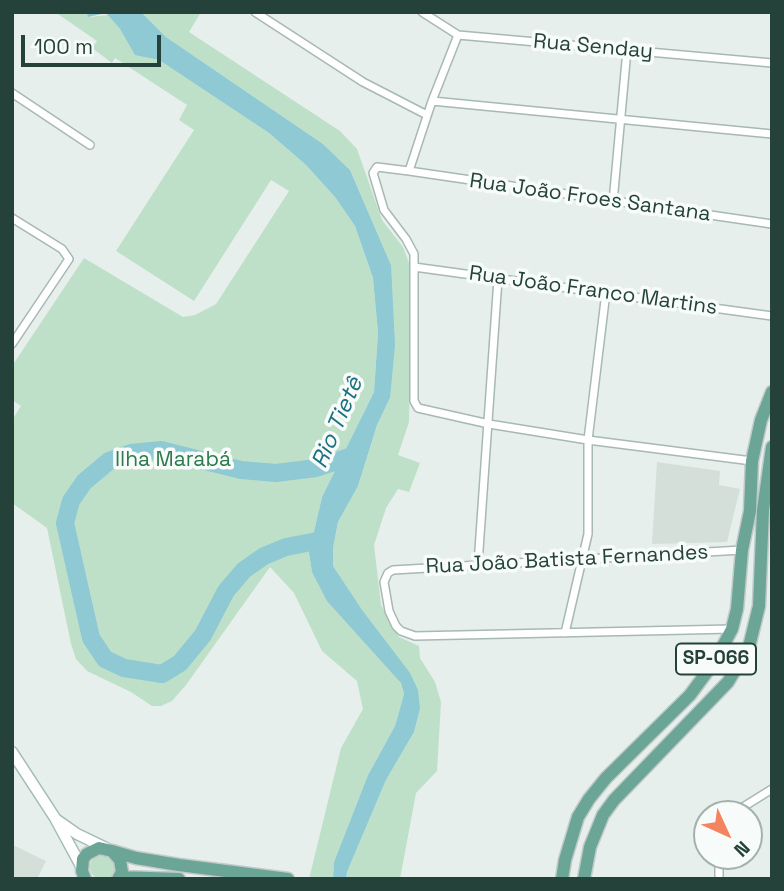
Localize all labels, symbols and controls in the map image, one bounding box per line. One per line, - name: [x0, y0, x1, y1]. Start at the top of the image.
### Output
- scale bar: [24, 21, 164, 65]
- street label: Rua Senday: [532, 29, 654, 65]
- text: 100 m: [34, 33, 93, 60]
- street label: Rua João Froes Santana: [468, 169, 712, 227]
- street label: Rua João Franco Martins: [467, 261, 719, 321]
- water label: Rio Tietê: [307, 373, 369, 473]
- park label: Ilha Marabá: [115, 447, 231, 473]
- street label: Rua João Batista Fernandes: [425, 540, 709, 580]
- road number: SP-066: [676, 644, 756, 674]
- north arrow: [693, 800, 763, 870]
- text: N: [728, 835, 755, 862]

